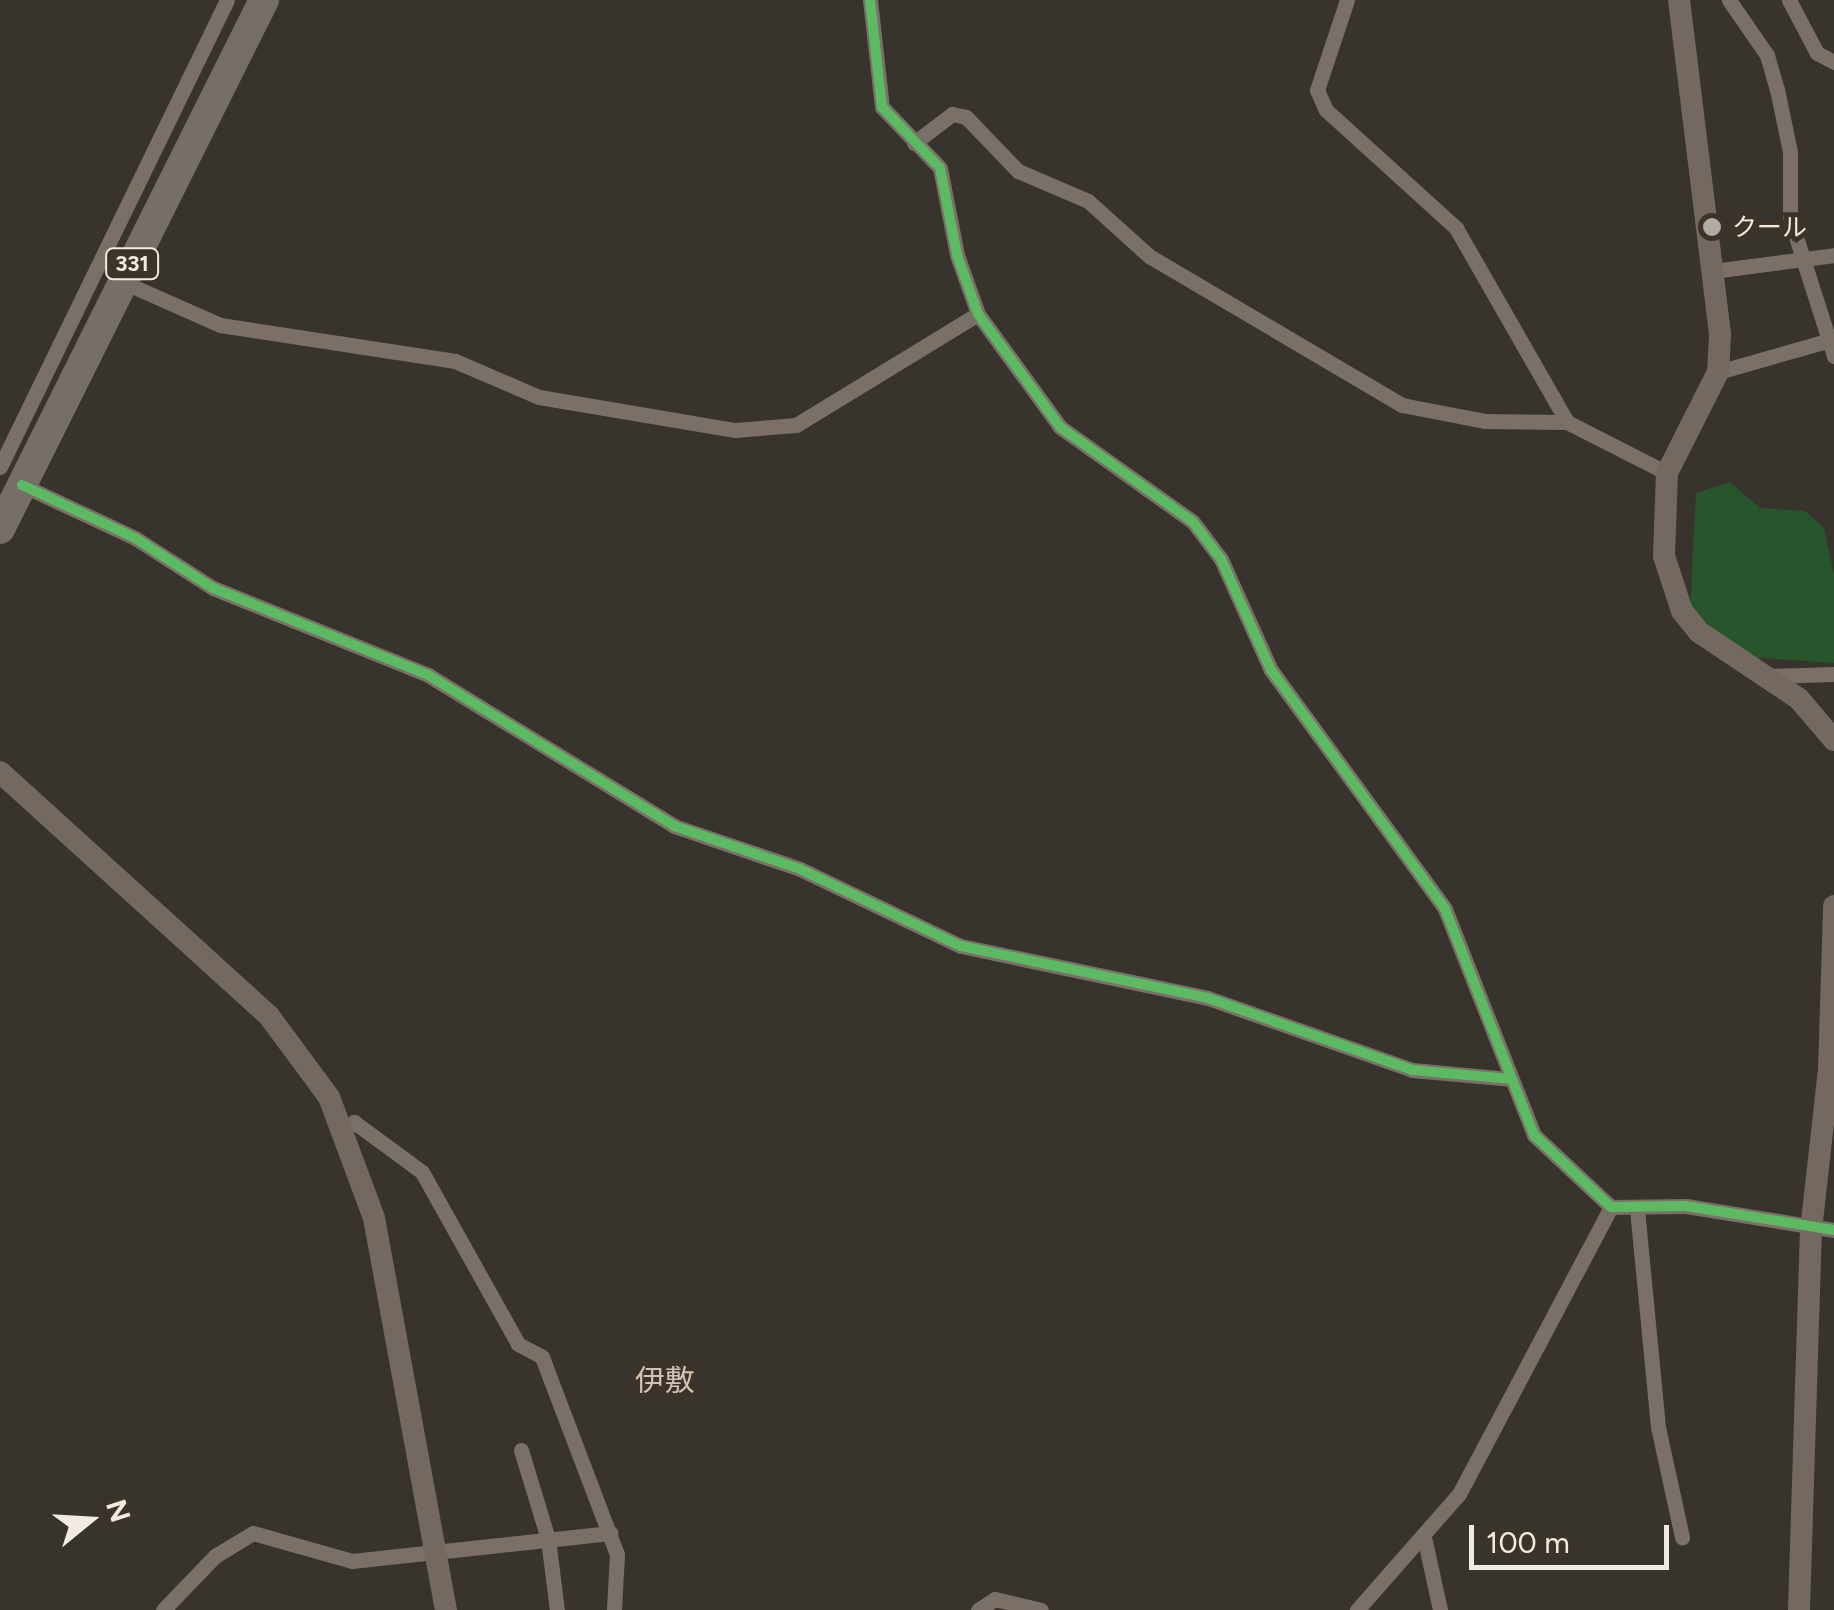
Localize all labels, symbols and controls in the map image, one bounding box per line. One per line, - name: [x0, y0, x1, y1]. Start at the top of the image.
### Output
- place label: クール: [1732, 212, 1807, 242]
- marker: クール: [1701, 216, 1723, 238]
- road number: 331: [104, 247, 160, 281]
- district label: 伊敷: [635, 1363, 695, 1399]
- north arrow: [40, 1470, 140, 1570]
- text: N: [99, 1495, 138, 1526]
- scale bar: [1474, 1505, 1674, 1567]
- text: 100 m: [1486, 1524, 1570, 1561]

